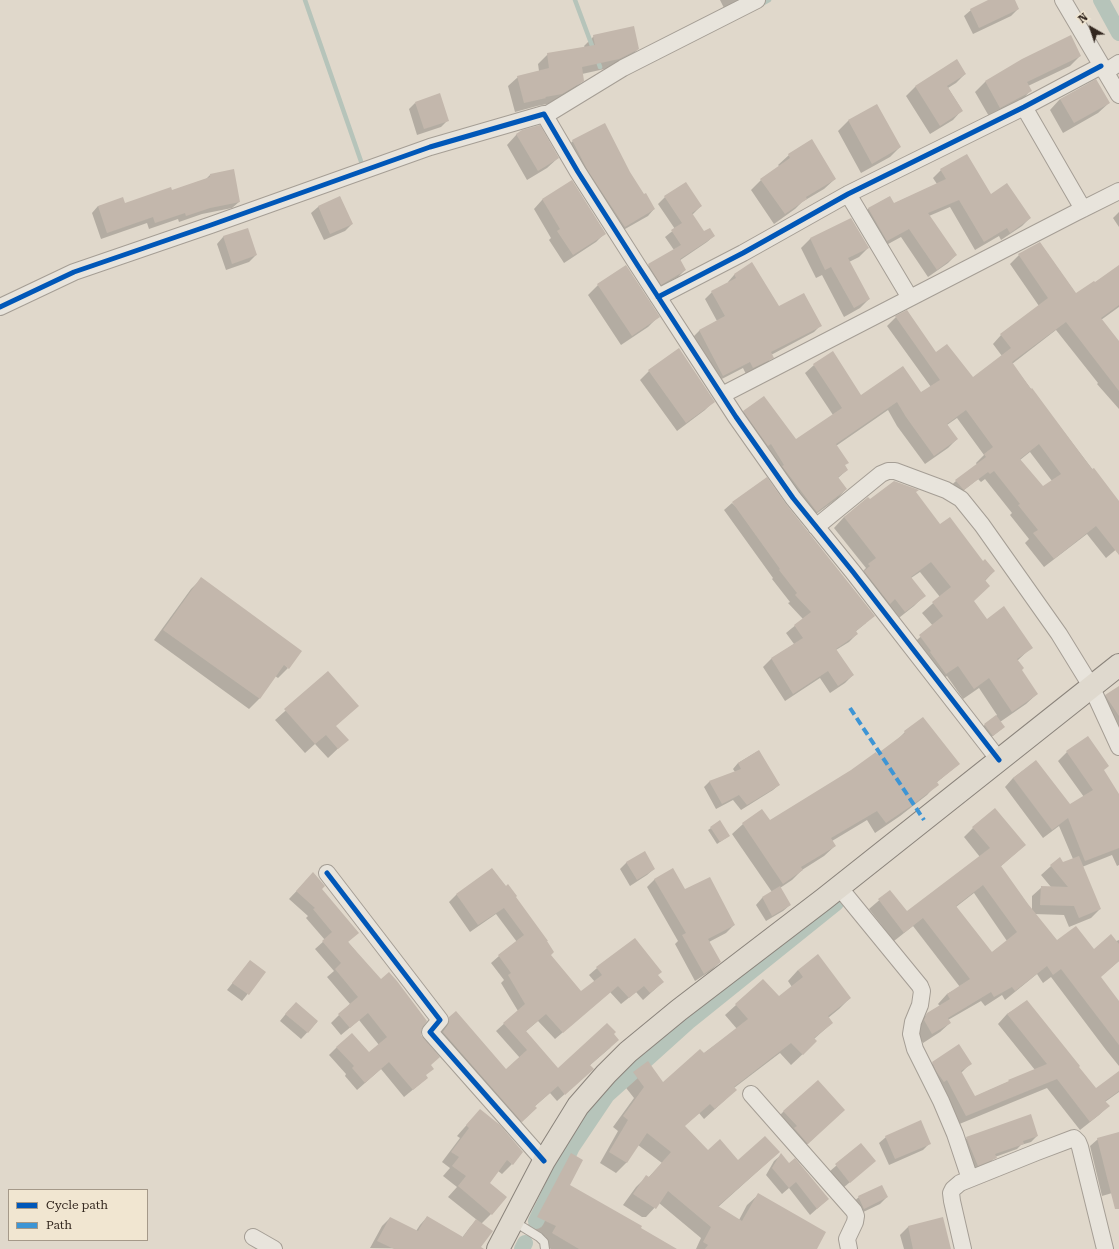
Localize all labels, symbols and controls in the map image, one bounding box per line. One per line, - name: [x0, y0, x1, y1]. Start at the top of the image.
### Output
- north arrow: [1071, 8, 1111, 48]
- text: N: [1076, 11, 1091, 26]
- legend: [8, 1189, 148, 1241]
- text: Cycle path: [46, 1198, 108, 1212]
- text: Path: [46, 1218, 72, 1232]

